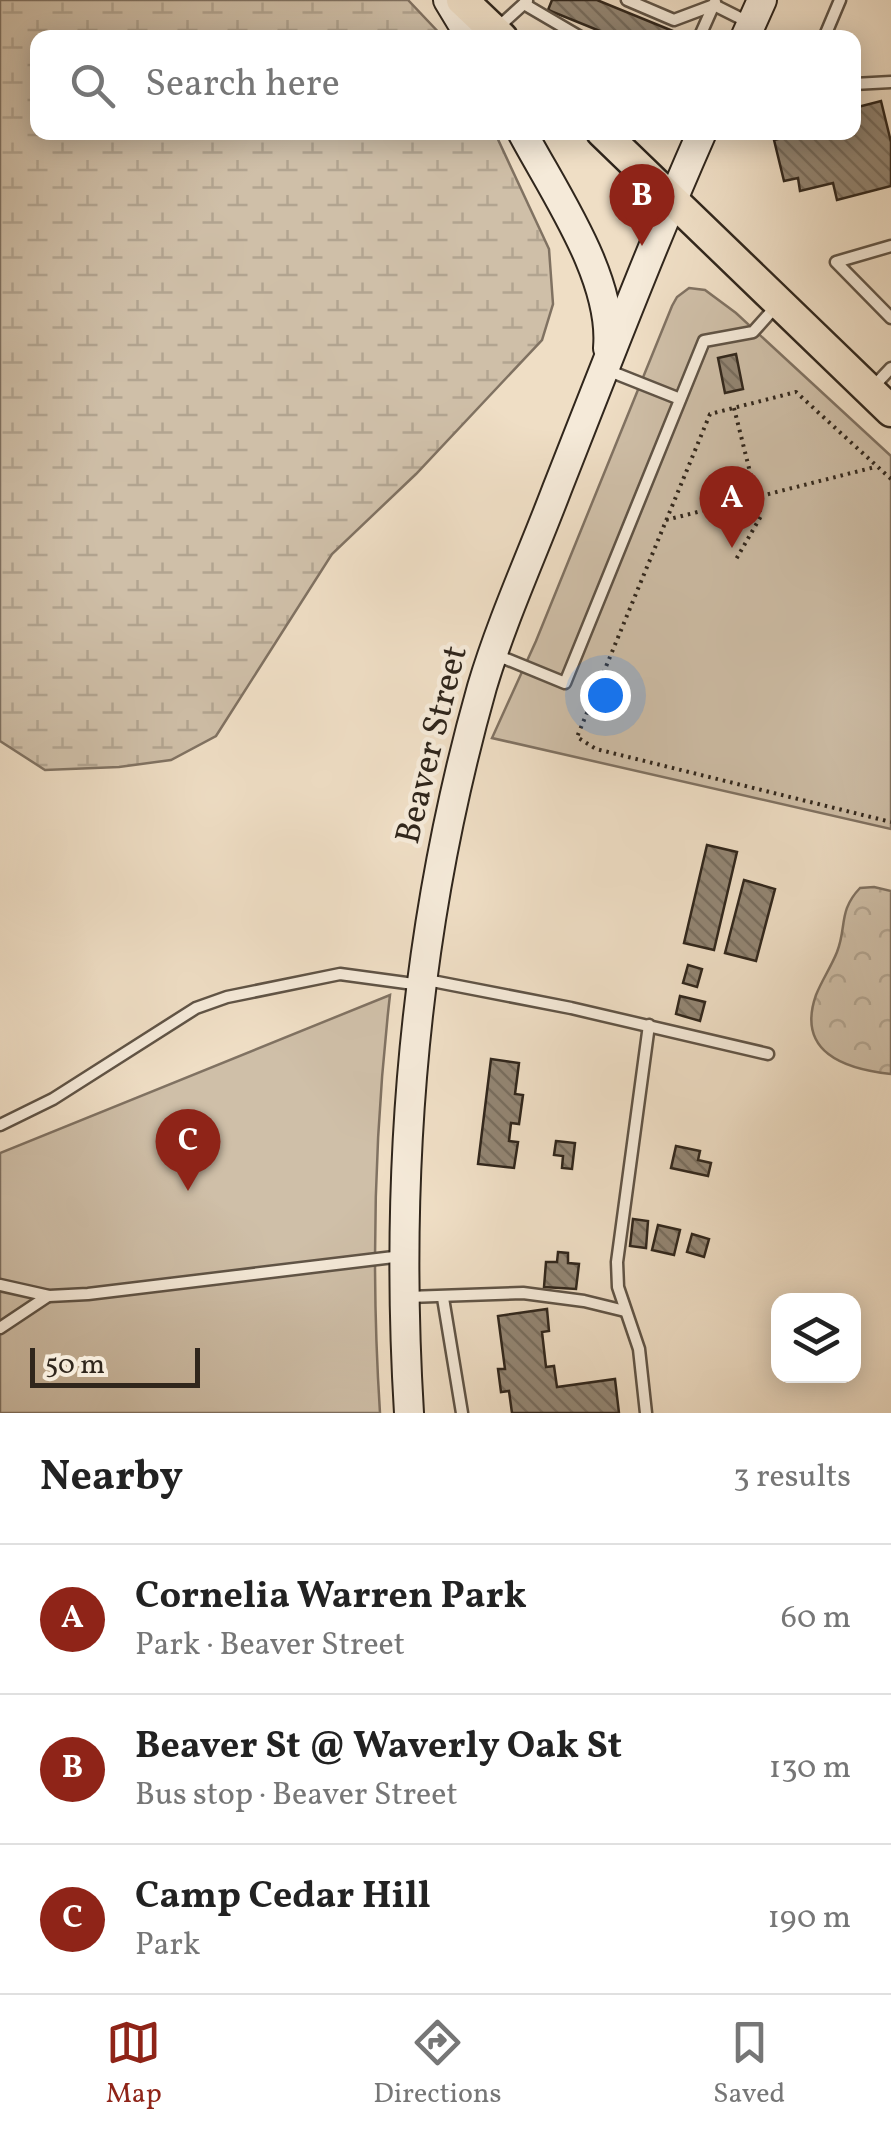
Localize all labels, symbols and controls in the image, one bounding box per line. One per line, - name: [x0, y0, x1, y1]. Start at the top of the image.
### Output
- search box: [30, 30, 861, 140]
- icon: search: [65, 58, 120, 113]
- text: Search here: [145, 59, 340, 112]
- pin: B: [610, 164, 674, 246]
- pin: A: [700, 466, 764, 548]
- street label: Beaver Street: [385, 641, 481, 849]
- your location: [580, 670, 631, 721]
- pin: C: [156, 1108, 220, 1191]
- map controls: [771, 1293, 861, 1383]
- button: layers: [771, 1293, 861, 1383]
- scale bar: [30, 1343, 200, 1388]
- text: 50 m: [45, 1346, 105, 1385]
- text: Nearby: [40, 1449, 183, 1508]
- text: 3 results: [733, 1456, 851, 1500]
- text: Cornelia Warren Park: [135, 1571, 527, 1624]
- text: A: [61, 1597, 84, 1641]
- text: 60 m: [781, 1597, 851, 1641]
- text: Park · Beaver Street: [135, 1624, 405, 1668]
- text: Beaver St @ Waverly Oak St: [135, 1721, 622, 1774]
- text: B: [62, 1747, 83, 1791]
- text: 130 m: [769, 1747, 851, 1791]
- text: Bus stop · Beaver Street: [135, 1774, 458, 1818]
- text: Camp Cedar Hill: [135, 1871, 431, 1924]
- text: C: [62, 1897, 83, 1941]
- text: 190 m: [767, 1897, 851, 1941]
- text: Park: [135, 1924, 200, 1968]
- tab: Map: [106, 2015, 162, 2114]
- tab: Directions: [373, 2015, 502, 2114]
- tab: Saved: [713, 2015, 785, 2114]

